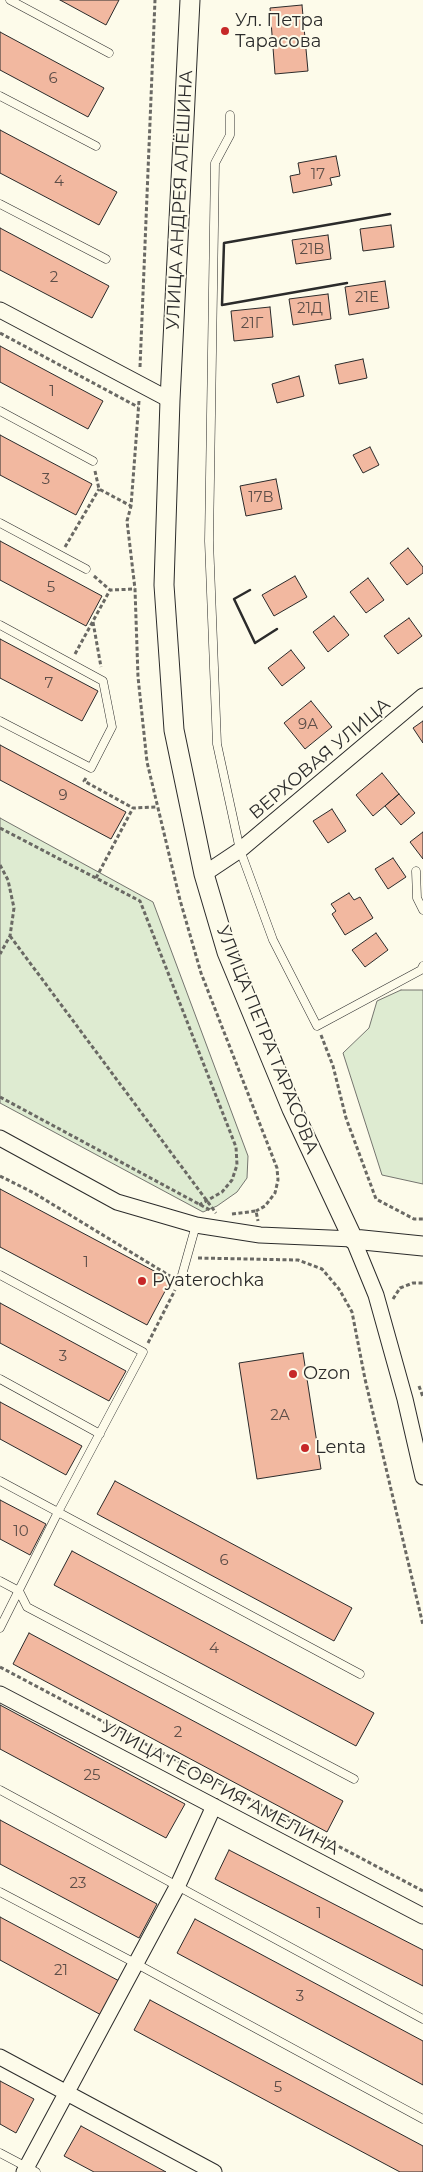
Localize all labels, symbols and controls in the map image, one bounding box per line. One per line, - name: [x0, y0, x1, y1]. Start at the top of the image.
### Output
- place label: Ул. Петра Тарасова: [235, 10, 323, 52]
- marker: Ул. Петра Тарасова: [219, 25, 231, 37]
- street label: УЛИЦА АНДРЕЯ АЛЁШИНА: [162, 69, 198, 331]
- house number: 6: [48, 70, 58, 88]
- house number: 17: [311, 166, 325, 184]
- house number: 4: [54, 173, 64, 191]
- house number: 21В: [299, 241, 325, 259]
- house number: 2: [50, 269, 58, 287]
- house number: 21Е: [355, 289, 379, 307]
- house number: 21Д: [297, 300, 323, 318]
- house number: 21Г: [241, 315, 263, 333]
- house number: 1: [49, 383, 55, 401]
- house number: 3: [42, 471, 50, 489]
- house number: 17В: [248, 489, 274, 507]
- house number: 5: [47, 579, 55, 597]
- house number: 7: [45, 675, 53, 693]
- street label: ВЕРХОВАЯ УЛИЦА: [245, 694, 395, 824]
- house number: 9А: [298, 716, 318, 734]
- house number: 9: [58, 787, 68, 805]
- street label: УЛИЦА ПЕТРА ТАРАСОВА: [211, 923, 323, 1157]
- house number: 1: [83, 1254, 89, 1272]
- place label: Pyaterochka: [152, 1270, 264, 1292]
- marker: Pyaterochka: [136, 1275, 148, 1287]
- house number: 3: [59, 1348, 67, 1366]
- place label: Ozon: [303, 1363, 351, 1385]
- marker: Ozon: [287, 1368, 299, 1380]
- house number: 2А: [270, 1407, 290, 1425]
- place label: Lenta: [315, 1437, 366, 1459]
- marker: Lenta: [299, 1442, 311, 1454]
- house number: 10: [13, 1523, 29, 1541]
- house number: 6: [219, 1552, 229, 1570]
- house number: 4: [209, 1640, 219, 1658]
- street label: УЛИЦА ГЕОРГИЯ АМЕЛИНА: [97, 1716, 343, 1860]
- house number: 2: [174, 1724, 182, 1742]
- house number: 25: [83, 1767, 101, 1785]
- house number: 23: [70, 1875, 86, 1893]
- house number: 1: [316, 1905, 322, 1923]
- house number: 21: [54, 1962, 68, 1980]
- house number: 3: [296, 1988, 304, 2006]
- house number: 5: [274, 2079, 282, 2097]

